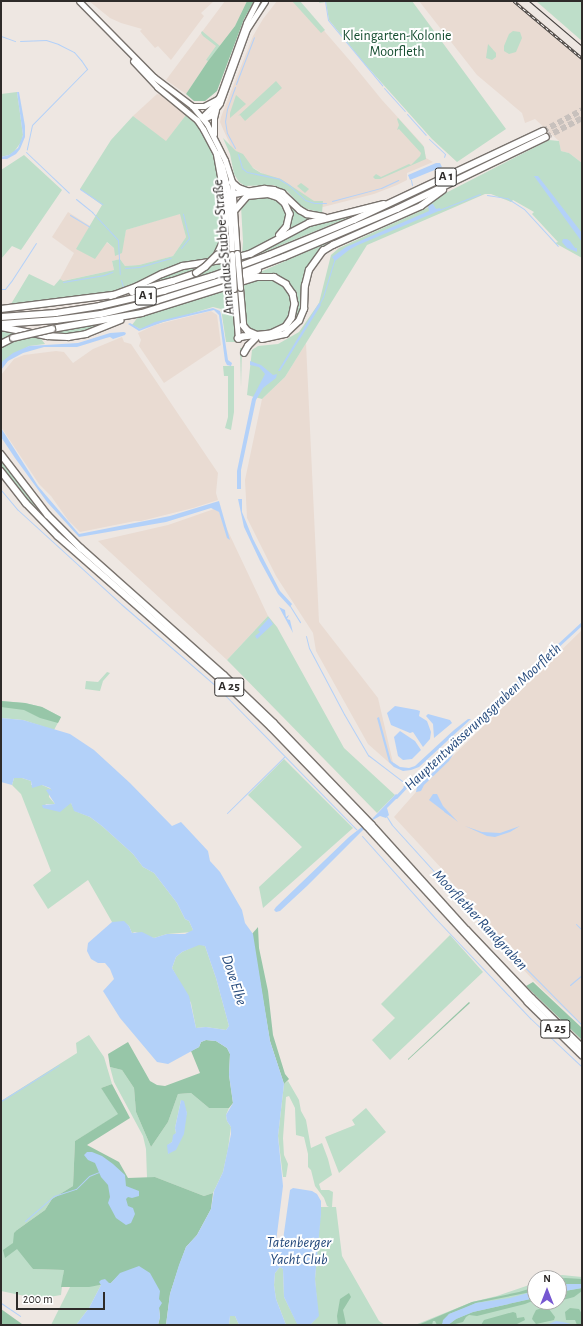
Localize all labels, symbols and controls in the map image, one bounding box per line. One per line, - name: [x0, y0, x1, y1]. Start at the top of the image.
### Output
- park label: Kleingarten-Kolonie Moorfleth: [343, 28, 451, 60]
- road number: A 1: [434, 166, 458, 188]
- street label: Amandus-Stubbe-Straße: [210, 178, 238, 316]
- road number: A 1: [134, 285, 158, 307]
- water label: Hauptentwässerungsgraben Moorfleth: [401, 640, 565, 794]
- road number: A 25: [214, 676, 244, 698]
- water label: Moorflether Randgraben: [429, 866, 531, 974]
- water label: Dove Elbe: [217, 953, 251, 1007]
- road number: A 25: [540, 1018, 570, 1040]
- water label: Tatenberger Yacht Club: [267, 1233, 331, 1268]
- north arrow: [527, 1270, 567, 1310]
- text: N: [543, 1273, 551, 1284]
- scale bar: [18, 1284, 107, 1310]
- text: 200 m: [23, 1293, 53, 1305]

